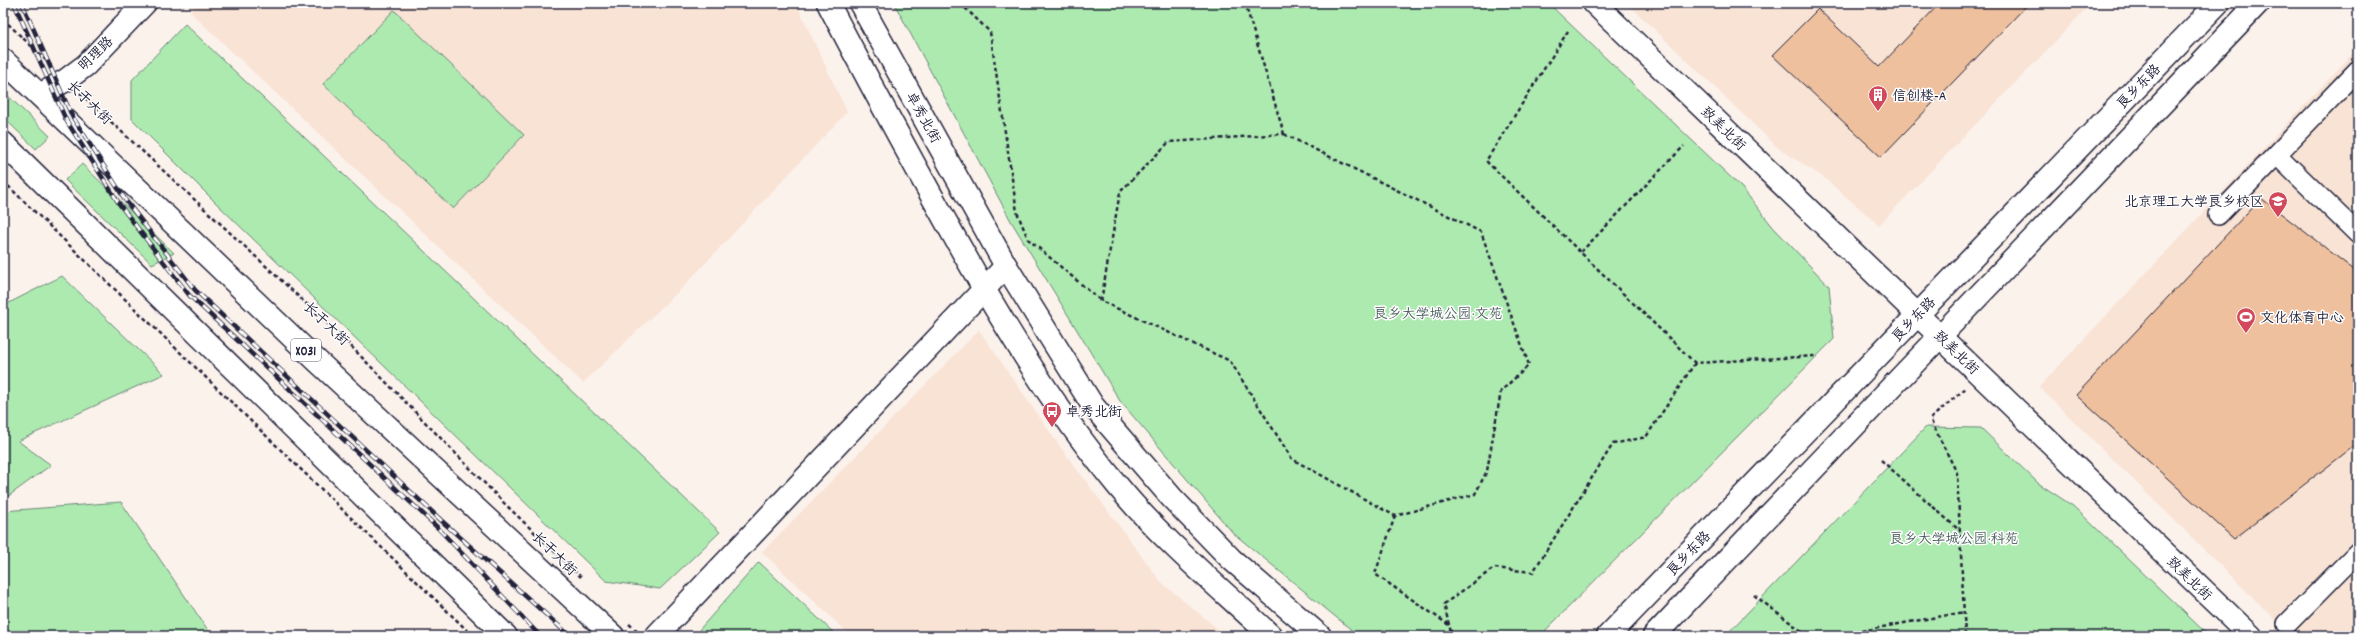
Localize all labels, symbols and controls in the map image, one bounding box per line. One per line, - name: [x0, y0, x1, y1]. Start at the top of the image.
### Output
- street label: 明理路: [74, 33, 118, 76]
- street label: 良乡东路: [2113, 60, 2166, 114]
- street label: 长于大街: [62, 77, 116, 130]
- building icon: 信创楼-A: [1867, 84, 1889, 112]
- place label: 信创楼-A: [1892, 87, 1947, 107]
- street label: 卓秀北街: [900, 89, 945, 147]
- street label: 致美北街: [1696, 103, 1750, 156]
- school or university icon: 北京理工大学良乡校区: [2267, 190, 2289, 218]
- place label: 北京理工大学良乡校区: [2124, 193, 2264, 213]
- street label: 良乡东路: [1888, 293, 1941, 347]
- street label: 长于大街: [298, 298, 353, 351]
- park label: 良乡大学城公园·文苑: [1373, 305, 1503, 325]
- sports icon: 文化体育中心: [2235, 306, 2257, 334]
- place label: 文化体育中心: [2260, 309, 2344, 329]
- street label: 致美北街: [1929, 327, 1983, 380]
- road number: X031: [291, 339, 321, 361]
- bus stop icon: 卓秀北街: [1041, 400, 1063, 428]
- place label: 卓秀北街: [1066, 403, 1122, 423]
- street label: 良乡东路: [1663, 527, 1716, 581]
- street label: 长于大街: [527, 528, 581, 581]
- park label: 良乡大学城公园·科苑: [1889, 530, 2019, 550]
- street label: 致美北街: [2162, 553, 2216, 606]

